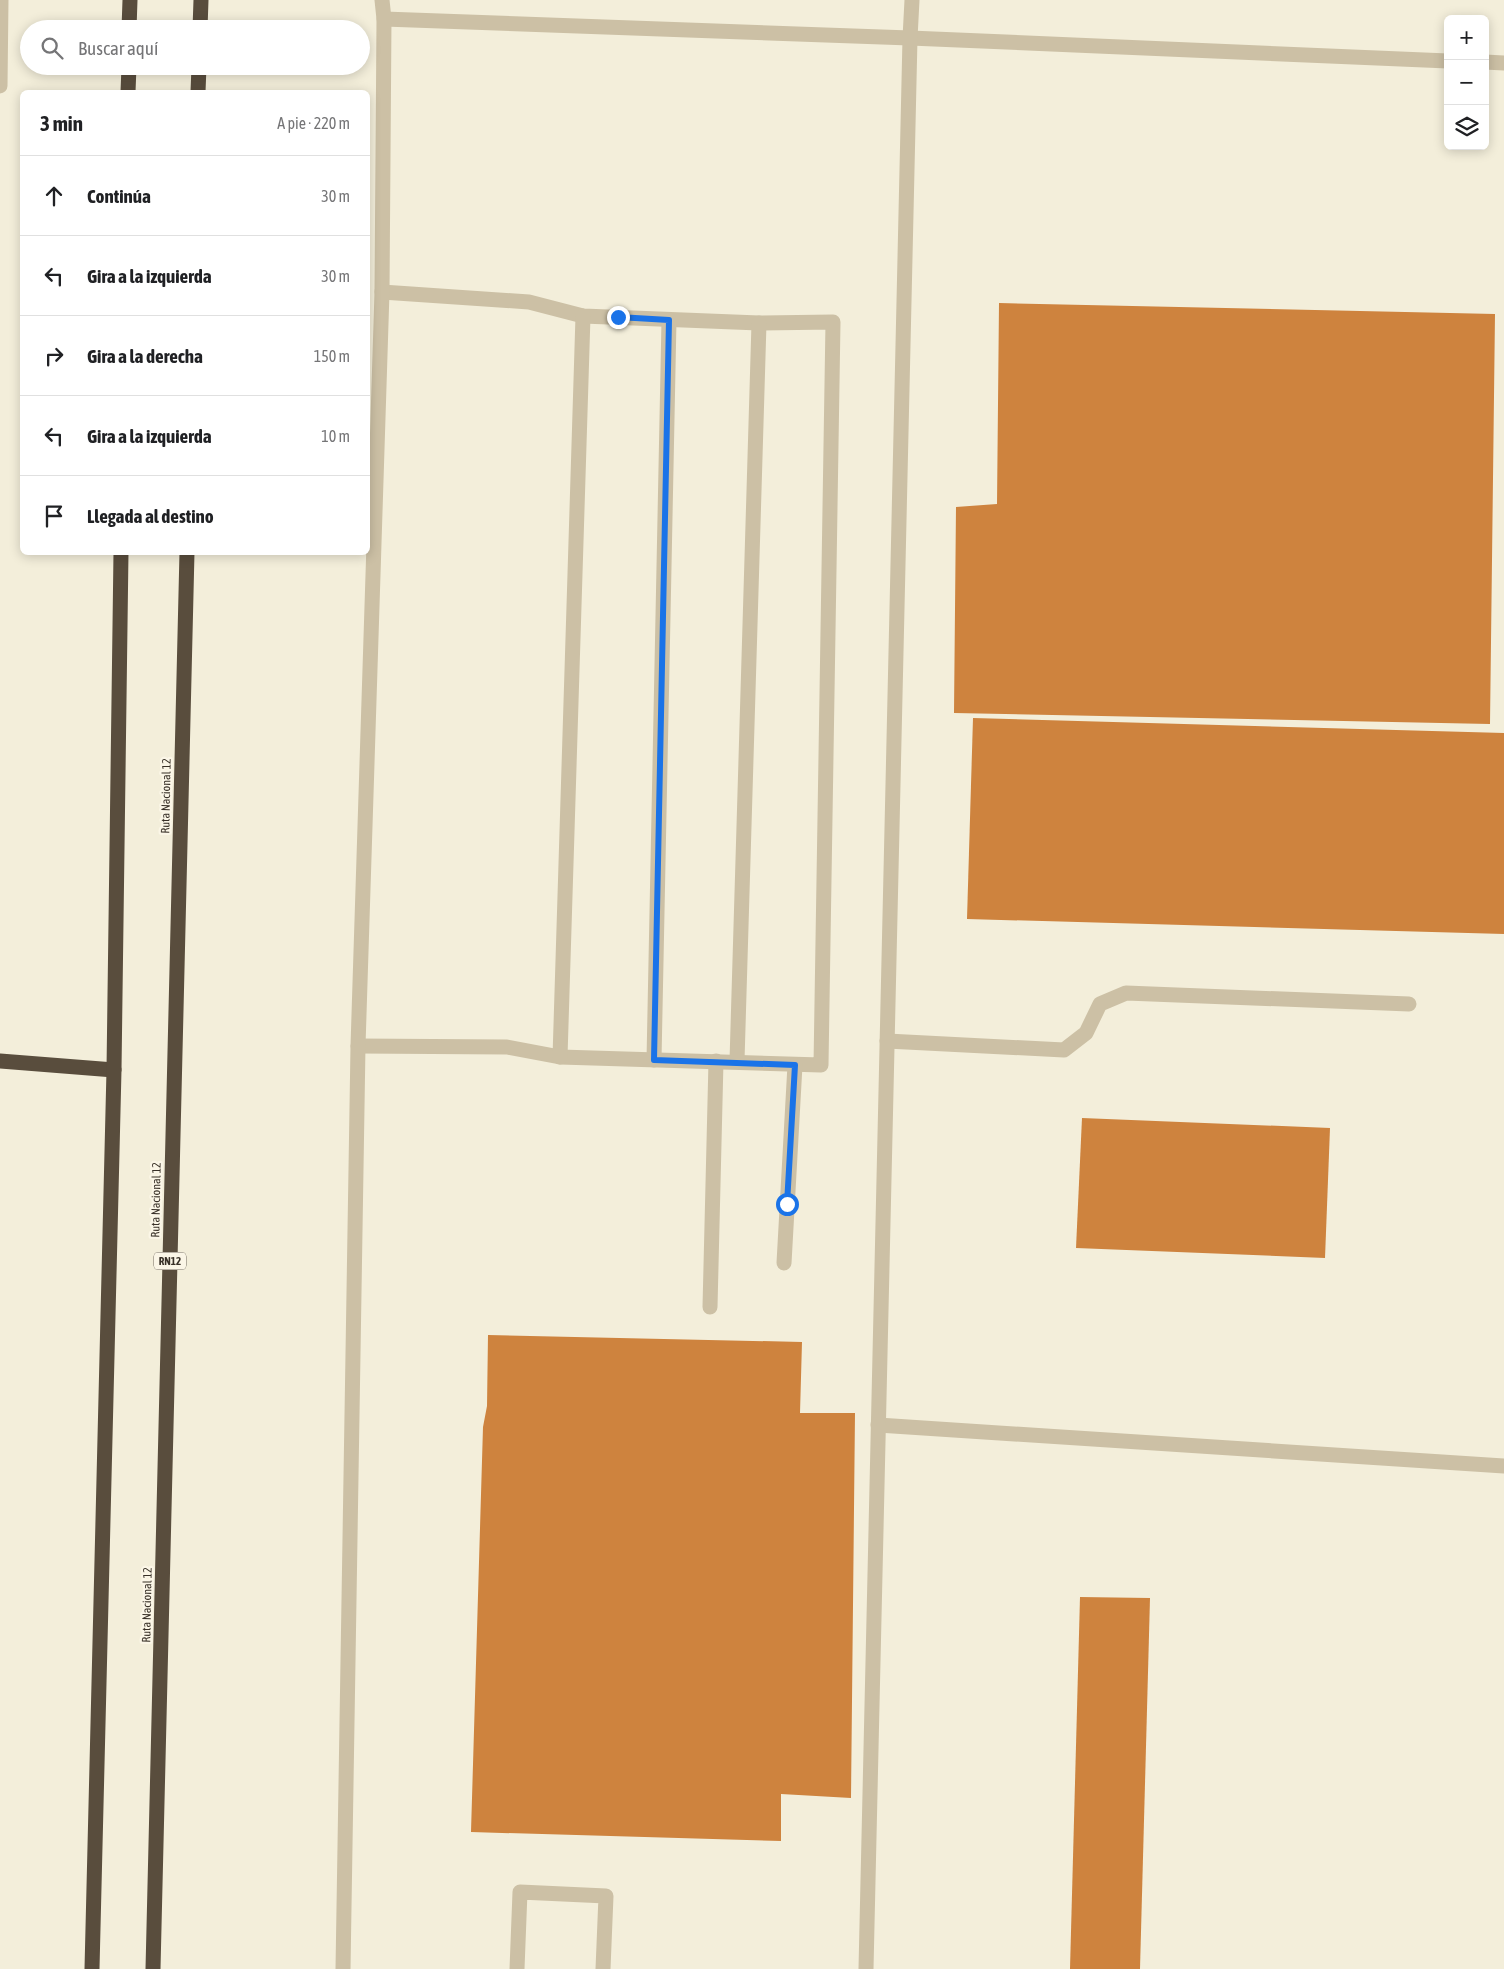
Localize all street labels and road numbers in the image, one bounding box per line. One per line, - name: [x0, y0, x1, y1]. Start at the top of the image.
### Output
- street label: Ruta Nacional 12: [158, 758, 174, 834]
- street label: Ruta Nacional 12: [148, 1162, 164, 1238]
- road number: RN12: [154, 1252, 186, 1270]
- street label: Ruta Nacional 12: [139, 1567, 155, 1643]

